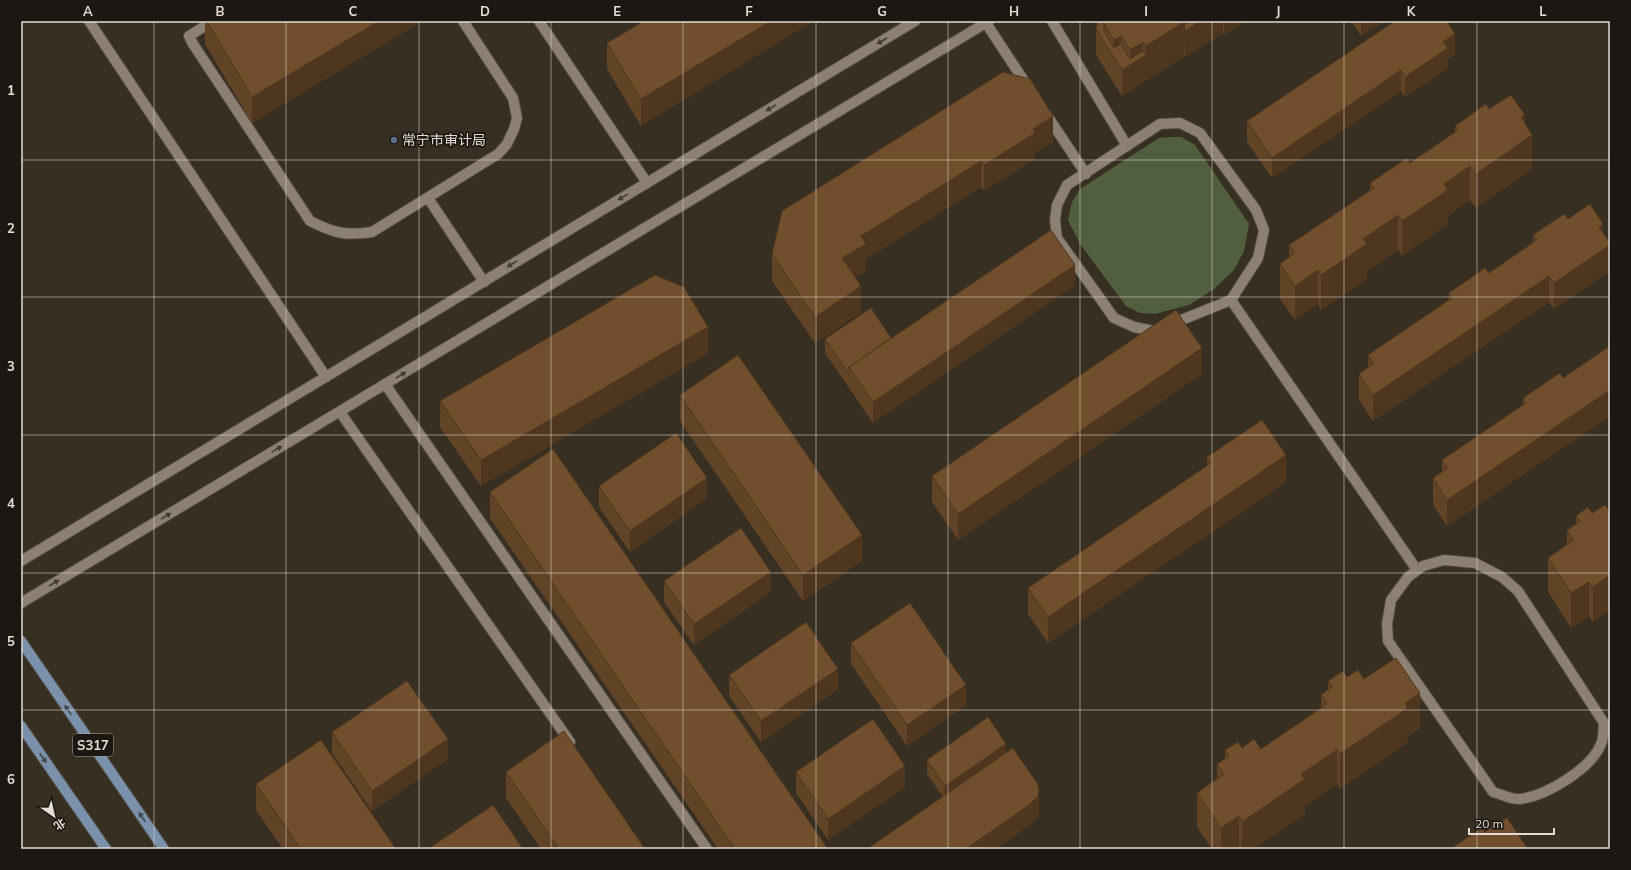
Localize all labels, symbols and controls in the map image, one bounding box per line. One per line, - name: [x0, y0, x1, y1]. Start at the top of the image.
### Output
- text: A: [83, 3, 93, 19]
- text: B: [216, 3, 225, 19]
- text: C: [349, 3, 358, 19]
- text: D: [480, 3, 490, 19]
- text: E: [613, 3, 621, 19]
- text: F: [745, 3, 753, 19]
- text: G: [877, 3, 887, 19]
- text: H: [1009, 3, 1019, 19]
- text: I: [1144, 3, 1148, 19]
- text: J: [1276, 3, 1280, 19]
- text: K: [1407, 3, 1417, 19]
- text: L: [1539, 3, 1547, 19]
- one-way arrow: [876, 38, 888, 45]
- text: 1: [7, 82, 15, 98]
- one-way arrow: [765, 105, 777, 112]
- place label: 常宁市审计局: [402, 131, 486, 149]
- marker: 常宁市审计局: [389, 135, 399, 145]
- one-way arrow: [617, 194, 629, 201]
- text: 2: [7, 220, 15, 236]
- one-way arrow: [506, 261, 518, 268]
- text: 3: [7, 358, 15, 374]
- one-way arrow: [396, 371, 406, 379]
- one-way arrow: [271, 446, 283, 453]
- text: 4: [7, 495, 15, 511]
- one-way arrow: [160, 513, 172, 520]
- one-way arrow: [49, 579, 59, 587]
- text: 5: [7, 633, 15, 649]
- one-way arrow: [64, 705, 72, 715]
- road number: S317: [73, 734, 113, 756]
- one-way arrow: [39, 753, 47, 764]
- text: 6: [7, 771, 15, 787]
- north arrow: [34, 796, 74, 836]
- scale bar: [1469, 810, 1554, 836]
- one-way arrow: [138, 812, 146, 822]
- text: 北: [51, 815, 68, 833]
- text: 20 m: [1475, 816, 1503, 831]

